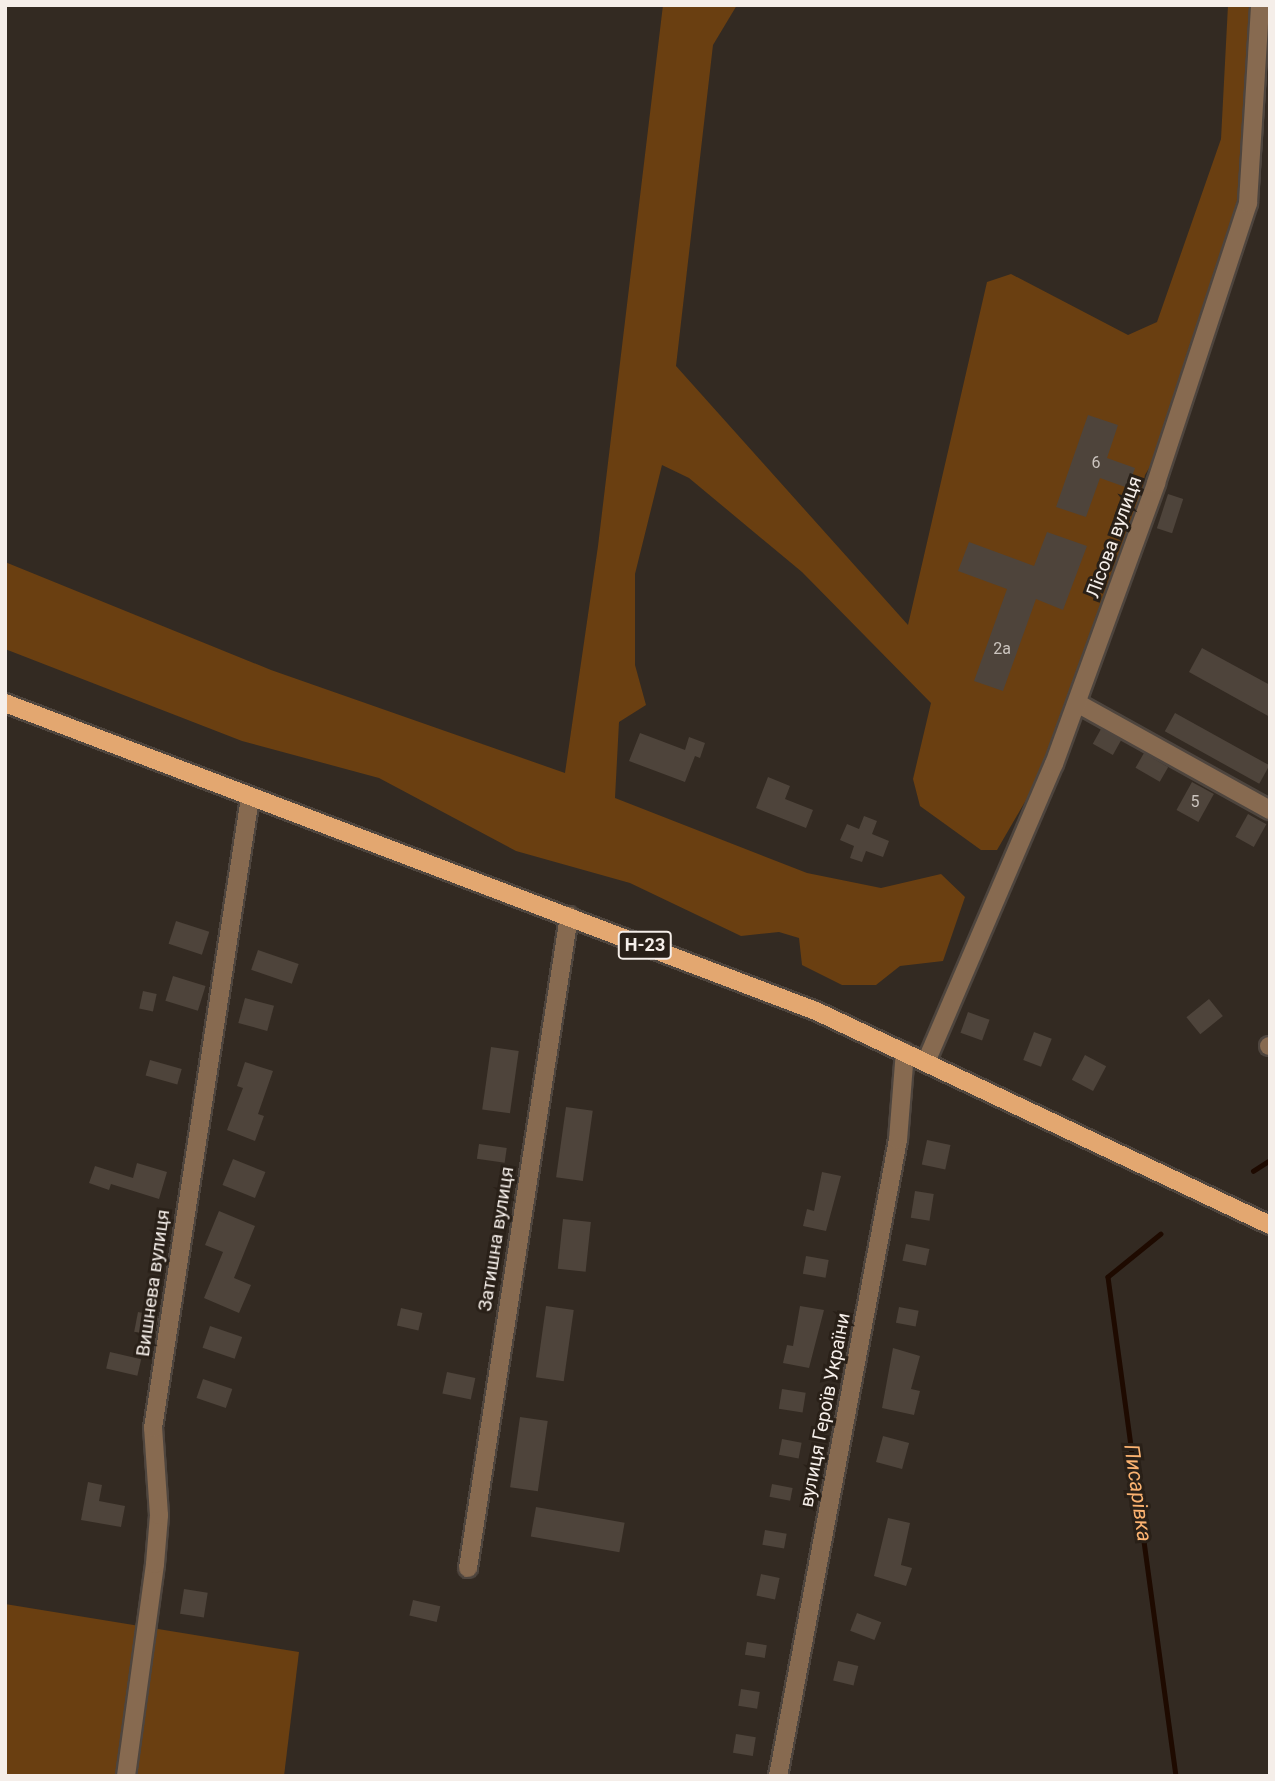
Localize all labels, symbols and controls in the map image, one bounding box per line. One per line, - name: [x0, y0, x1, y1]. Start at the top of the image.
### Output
- house number: 6: [1092, 453, 1100, 473]
- street label: Лісова вулиця: [1081, 473, 1147, 601]
- house number: 2а: [993, 639, 1011, 659]
- house number: 5: [1191, 792, 1199, 812]
- road number: Н-23: [617, 930, 673, 960]
- street label: Затишна вулиця: [473, 1165, 519, 1313]
- street label: Вишнева вулиця: [131, 1208, 175, 1358]
- street label: вулиця Героїв України: [795, 1311, 855, 1509]
- water label: Писарівка: [1119, 1443, 1157, 1543]

